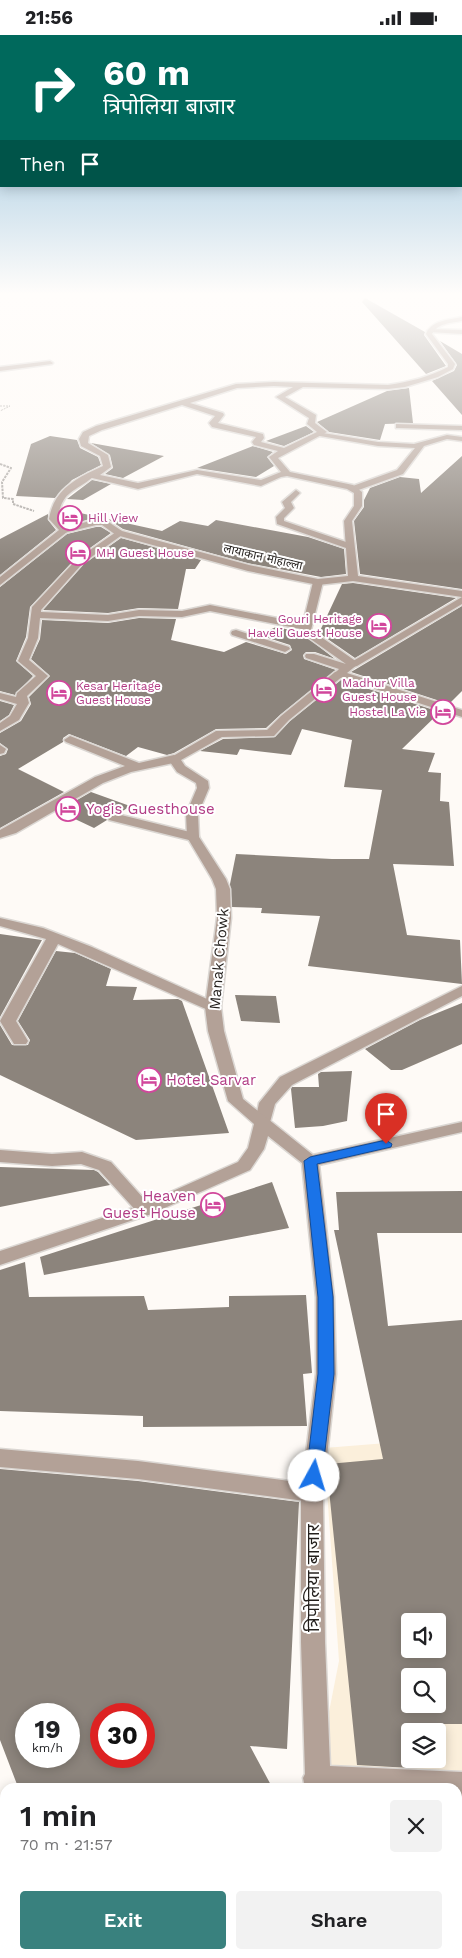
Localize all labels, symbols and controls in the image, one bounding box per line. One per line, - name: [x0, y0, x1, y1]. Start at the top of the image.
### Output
- text: 21:56: [25, 6, 73, 29]
- text: 60 m: [103, 52, 190, 94]
- icon: right: [20, 55, 85, 120]
- text: त्रिपोलिया बाजार: [103, 94, 235, 119]
- icon: arrive: [76, 150, 104, 178]
- text: Then: [20, 153, 66, 176]
- hotel icon: Hill View: [57, 505, 83, 531]
- place label: Hill View: [88, 511, 138, 525]
- hotel icon: MH Guest House: [65, 540, 91, 566]
- street label: लायाकान मोहाल्ला: [222, 540, 305, 573]
- place label: MH Guest House: [96, 546, 194, 560]
- place label: Gouri Heritage Haveli Guest House: [248, 612, 362, 640]
- hotel icon: Gouri Heritage Haveli Guest House: [366, 613, 392, 639]
- place label: Madhur Villa Guest House: [342, 676, 417, 704]
- hotel icon: Madhur Villa Guest House: [311, 677, 337, 703]
- place label: Kesar Heritage Guest House: [76, 679, 161, 707]
- hotel icon: Kesar Heritage Guest House: [46, 680, 72, 706]
- hotel icon: Hostel La Vie: [430, 699, 456, 725]
- place label: Hostel La Vie: [349, 705, 426, 719]
- hotel icon: Yogis Guesthouse: [55, 796, 81, 822]
- place label: Yogis Guesthouse: [86, 800, 215, 818]
- street label: Manak Chowk: [206, 907, 232, 1010]
- hotel icon: Hotel Sarvar: [136, 1067, 162, 1093]
- place label: Hotel Sarvar: [166, 1071, 256, 1089]
- pin: [365, 1093, 407, 1144]
- icon: arrive: [372, 1100, 400, 1128]
- place label: Heaven Guest House: [102, 1187, 196, 1222]
- hotel icon: Heaven Guest House: [200, 1192, 226, 1218]
- position arrow: [287, 1449, 339, 1501]
- street label: त्रिपोलिया बाजार: [302, 1523, 323, 1632]
- map controls: [401, 1613, 446, 1768]
- button: sound: [401, 1613, 446, 1658]
- button: search: [401, 1668, 446, 1713]
- speed limit sign: 30: [90, 1703, 155, 1768]
- text: 19: [34, 1715, 61, 1744]
- button: layers: [401, 1723, 446, 1768]
- text: km/h: [32, 1741, 63, 1755]
- text: 1 min: [20, 1798, 97, 1833]
- button: close: [390, 1800, 442, 1852]
- text: 70 m · 21:57: [20, 1835, 112, 1854]
- button: Exit: [20, 1891, 226, 1949]
- button: Share: [236, 1891, 442, 1949]

